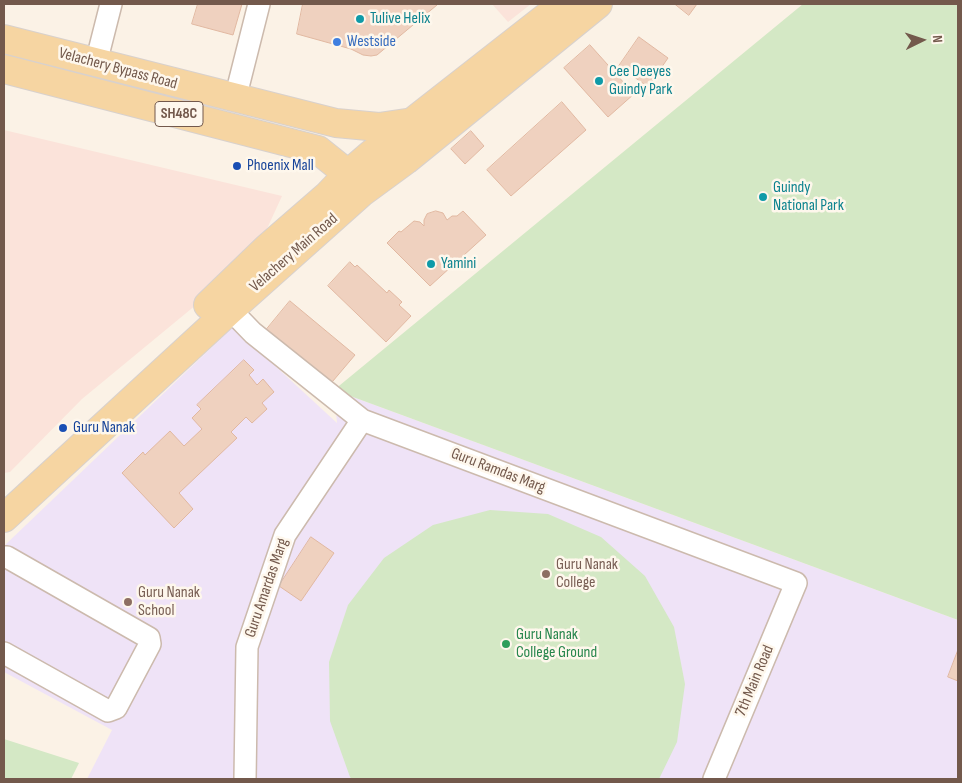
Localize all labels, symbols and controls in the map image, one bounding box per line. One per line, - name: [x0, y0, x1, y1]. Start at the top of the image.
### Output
- place label: Tulive Helix: [370, 9, 430, 29]
- marker: Tulive Helix: [354, 13, 366, 25]
- north arrow: [897, 15, 947, 65]
- place label: Westside: [347, 32, 396, 52]
- text: N: [929, 35, 946, 43]
- marker: Westside: [331, 36, 343, 48]
- street label: Velachery Bypass Road: [57, 44, 179, 94]
- place label: Cee Deeyes Guindy Park: [609, 62, 672, 100]
- marker: Cee Deeyes Guindy Park: [593, 75, 605, 87]
- road number: SH48C: [155, 102, 203, 126]
- place label: Phoenix Mall: [247, 156, 314, 176]
- marker: Phoenix Mall: [231, 160, 243, 172]
- place label: Guindy National Park: [773, 178, 844, 216]
- marker: Guindy National Park: [757, 191, 769, 203]
- street label: Velachery Main Road: [246, 210, 342, 296]
- place label: Yamini: [441, 254, 476, 274]
- marker: Yamini: [425, 258, 437, 270]
- place label: Guru Nanak: [73, 418, 135, 438]
- marker: Guru Nanak: [57, 422, 69, 434]
- street label: Guru Ramdas Marg: [448, 444, 548, 498]
- street label: Guru Amardas Marg: [241, 536, 293, 640]
- place label: Guru Nanak College: [556, 555, 618, 593]
- marker: Guru Nanak College: [540, 568, 552, 580]
- place label: Guru Nanak School: [138, 583, 200, 621]
- marker: Guru Nanak School: [122, 596, 134, 608]
- place label: Guru Nanak College Ground: [516, 625, 597, 663]
- marker: Guru Nanak College Ground: [500, 638, 512, 650]
- street label: 7th Main Road: [731, 642, 779, 720]

